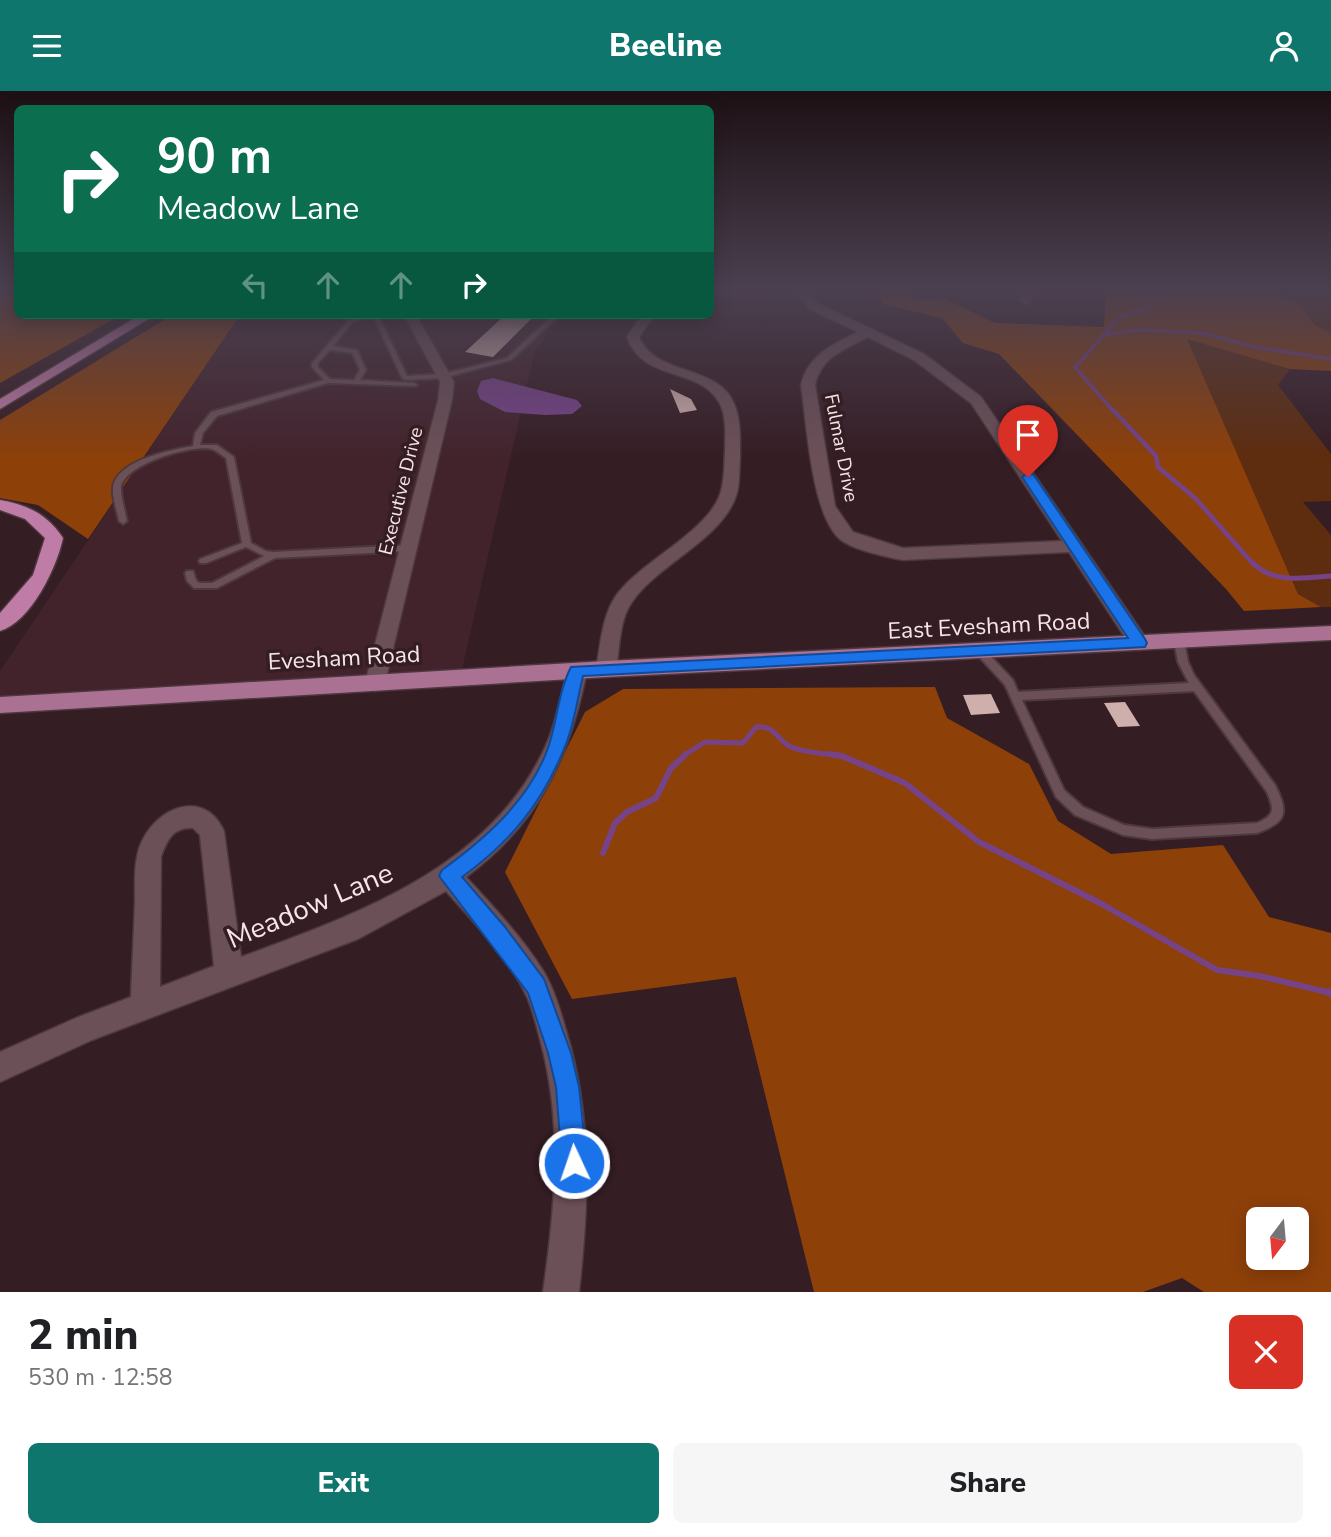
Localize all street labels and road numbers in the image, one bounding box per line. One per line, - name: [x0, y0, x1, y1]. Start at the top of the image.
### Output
- street label: Fulmar Drive: [818, 392, 864, 504]
- street label: Executive Drive: [373, 424, 429, 558]
- street label: East Evesham Road: [887, 605, 1091, 647]
- street label: Evesham Road: [267, 639, 421, 677]
- street label: Meadow Lane: [221, 854, 399, 958]

